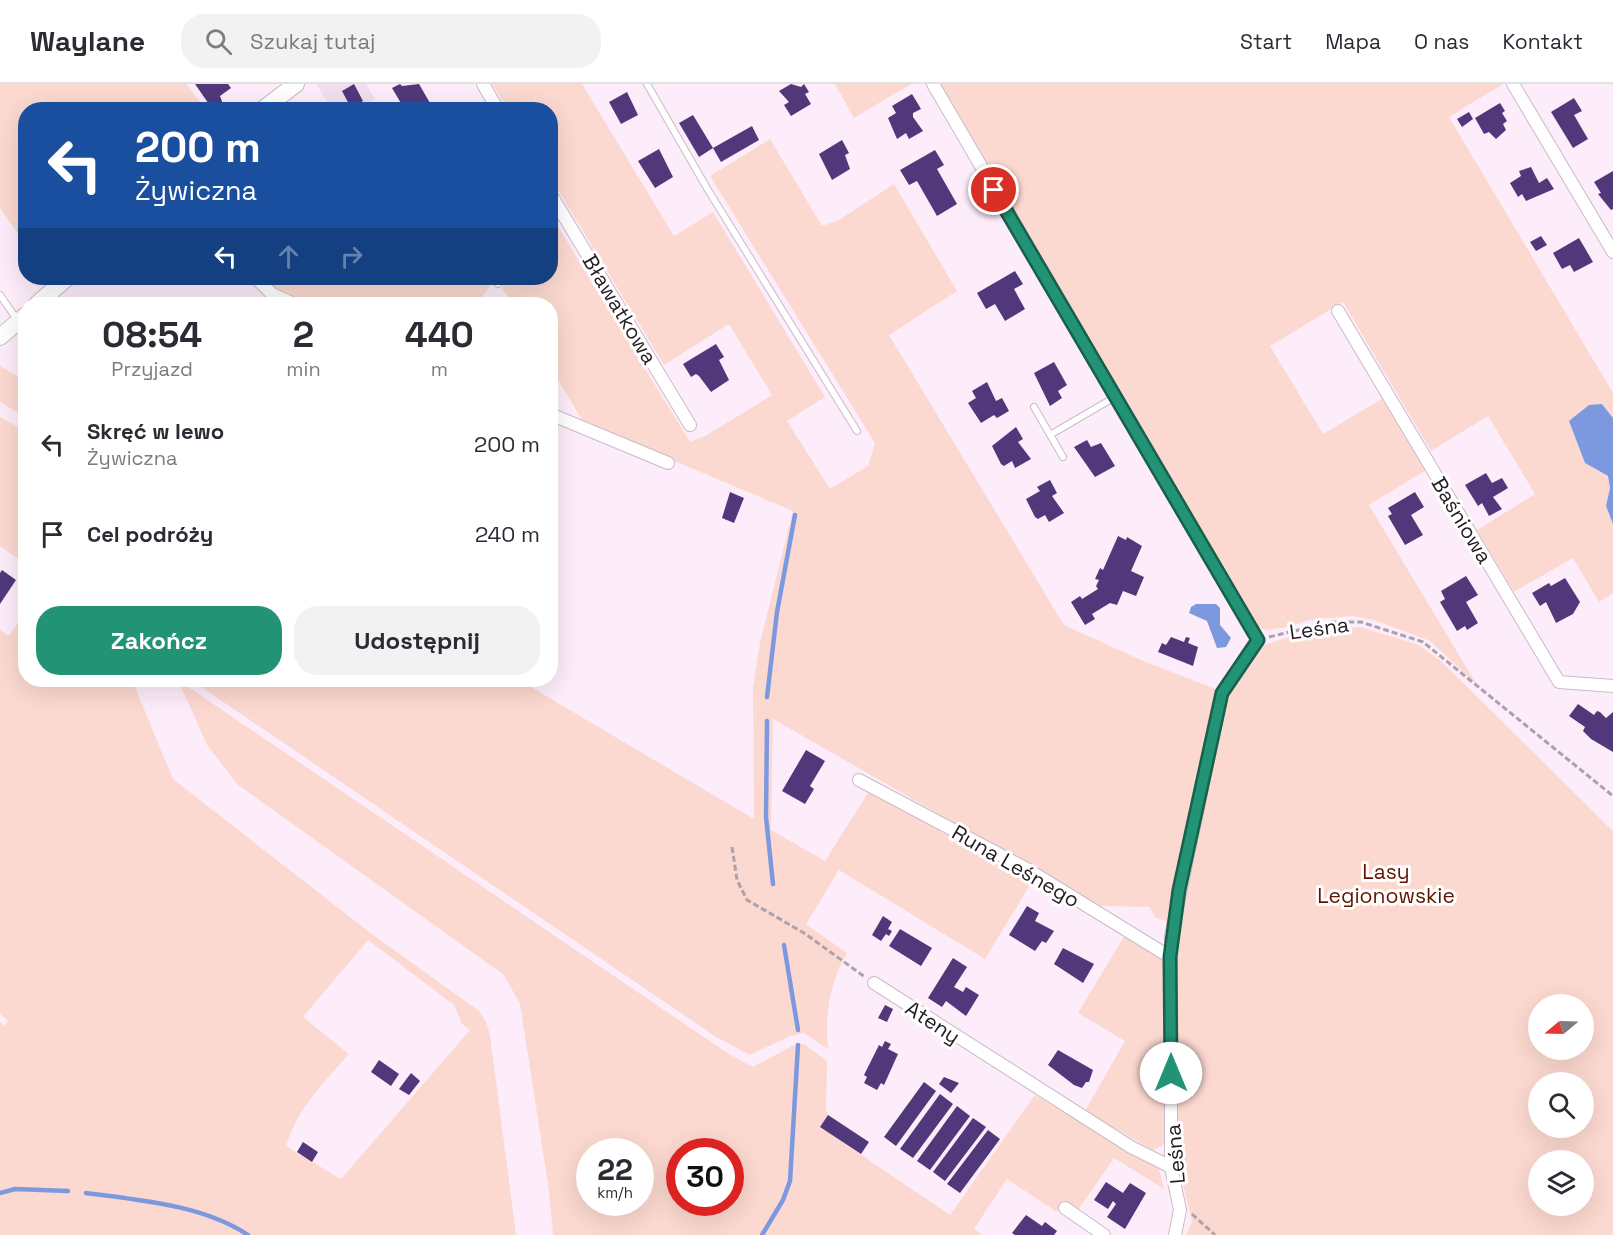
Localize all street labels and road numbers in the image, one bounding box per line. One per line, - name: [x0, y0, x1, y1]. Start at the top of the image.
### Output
- street label: Bławatkowa: [577, 249, 663, 369]
- street label: Baśniowa: [1426, 472, 1498, 568]
- street label: Leśna: [1287, 610, 1351, 646]
- street label: Runa Leśnego: [947, 819, 1085, 913]
- street label: Ateny: [900, 994, 966, 1050]
- street label: Leśna: [1159, 1123, 1191, 1185]

